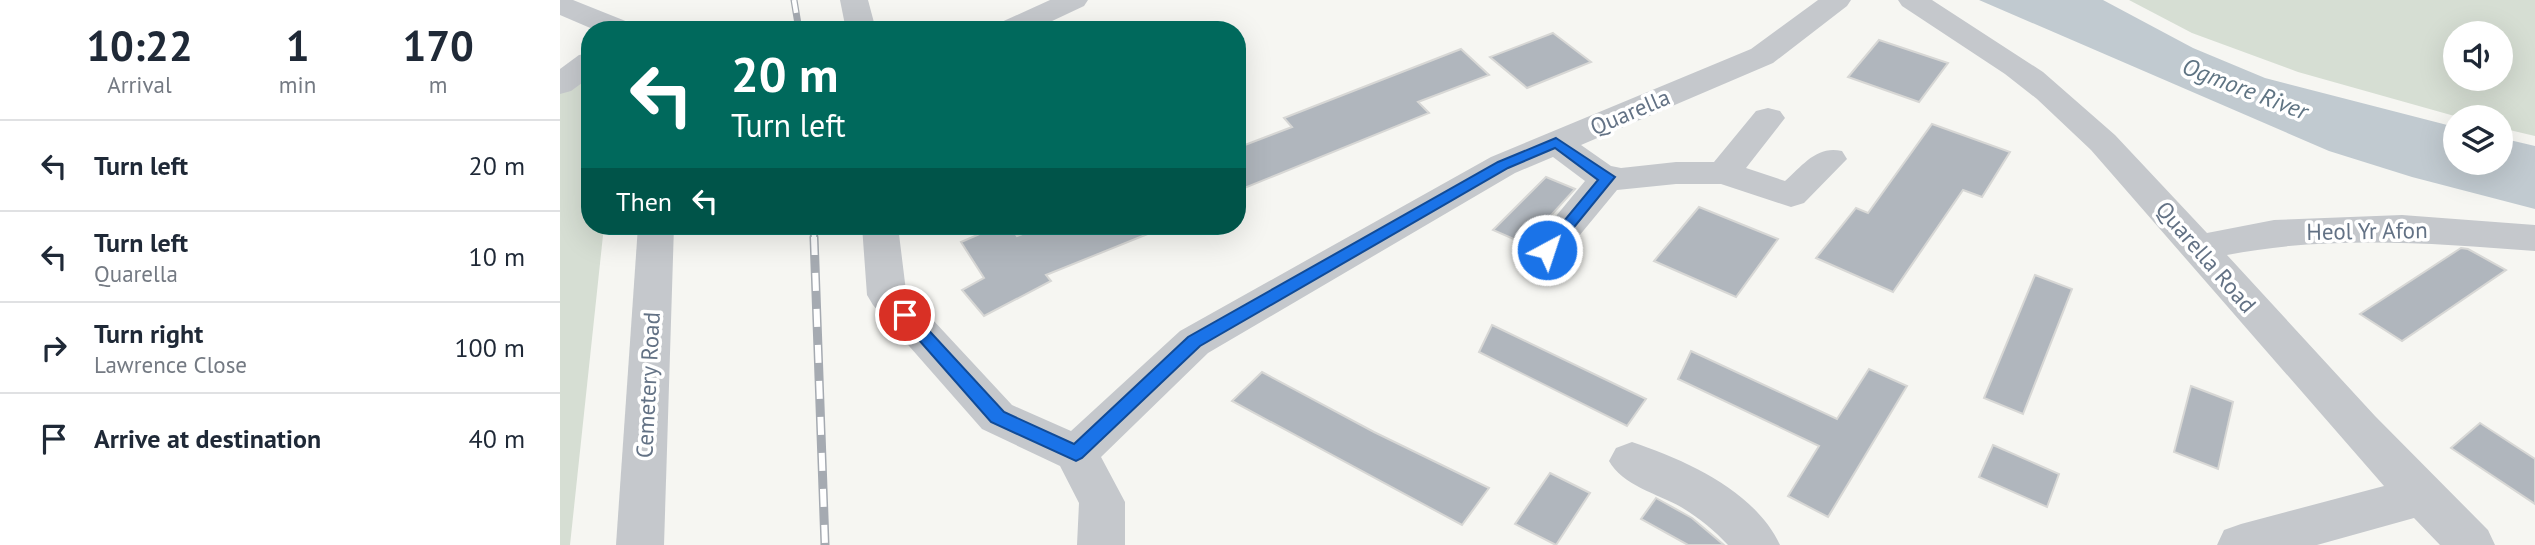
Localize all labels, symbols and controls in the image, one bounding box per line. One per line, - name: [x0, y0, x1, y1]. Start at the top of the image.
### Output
- text: 10:22: [86, 18, 193, 73]
- text: 1: [286, 18, 309, 73]
- text: 170: [402, 18, 474, 73]
- map controls: [2443, 21, 2513, 175]
- button: sound: [2443, 21, 2513, 91]
- text: 20 m: [731, 42, 838, 106]
- icon: left: [616, 49, 707, 140]
- water label: Ogmore River: [2178, 50, 2314, 127]
- text: Arrival: [107, 70, 172, 99]
- text: min: [279, 70, 316, 99]
- text: m: [429, 70, 447, 99]
- street label: Quarella: [1586, 82, 1674, 141]
- text: Turn left: [731, 104, 846, 146]
- button: layers: [2443, 105, 2513, 175]
- icon: left: [35, 147, 73, 185]
- text: Turn left: [94, 149, 188, 182]
- text: 20 m: [469, 149, 525, 182]
- icon: left: [686, 182, 724, 220]
- text: Then: [616, 185, 672, 218]
- street label: Quarella Road: [2150, 195, 2263, 319]
- position arrow: [1510, 213, 1584, 287]
- street label: Heol Yr Afon: [2306, 215, 2428, 246]
- text: Turn left: [94, 226, 188, 259]
- icon: left: [35, 238, 73, 276]
- text: 10 m: [469, 240, 525, 273]
- text: Quarella: [94, 259, 178, 288]
- pin: [875, 285, 935, 345]
- icon: arrive: [886, 296, 924, 334]
- street label: Cemetery Road: [629, 311, 666, 459]
- text: Turn right: [94, 317, 203, 350]
- icon: right: [35, 329, 73, 367]
- text: 100 m: [454, 331, 525, 364]
- text: Lawrence Close: [94, 350, 247, 379]
- icon: arrive: [35, 420, 73, 458]
- text: Arrive at destination: [94, 422, 321, 455]
- text: 40 m: [469, 422, 525, 455]

